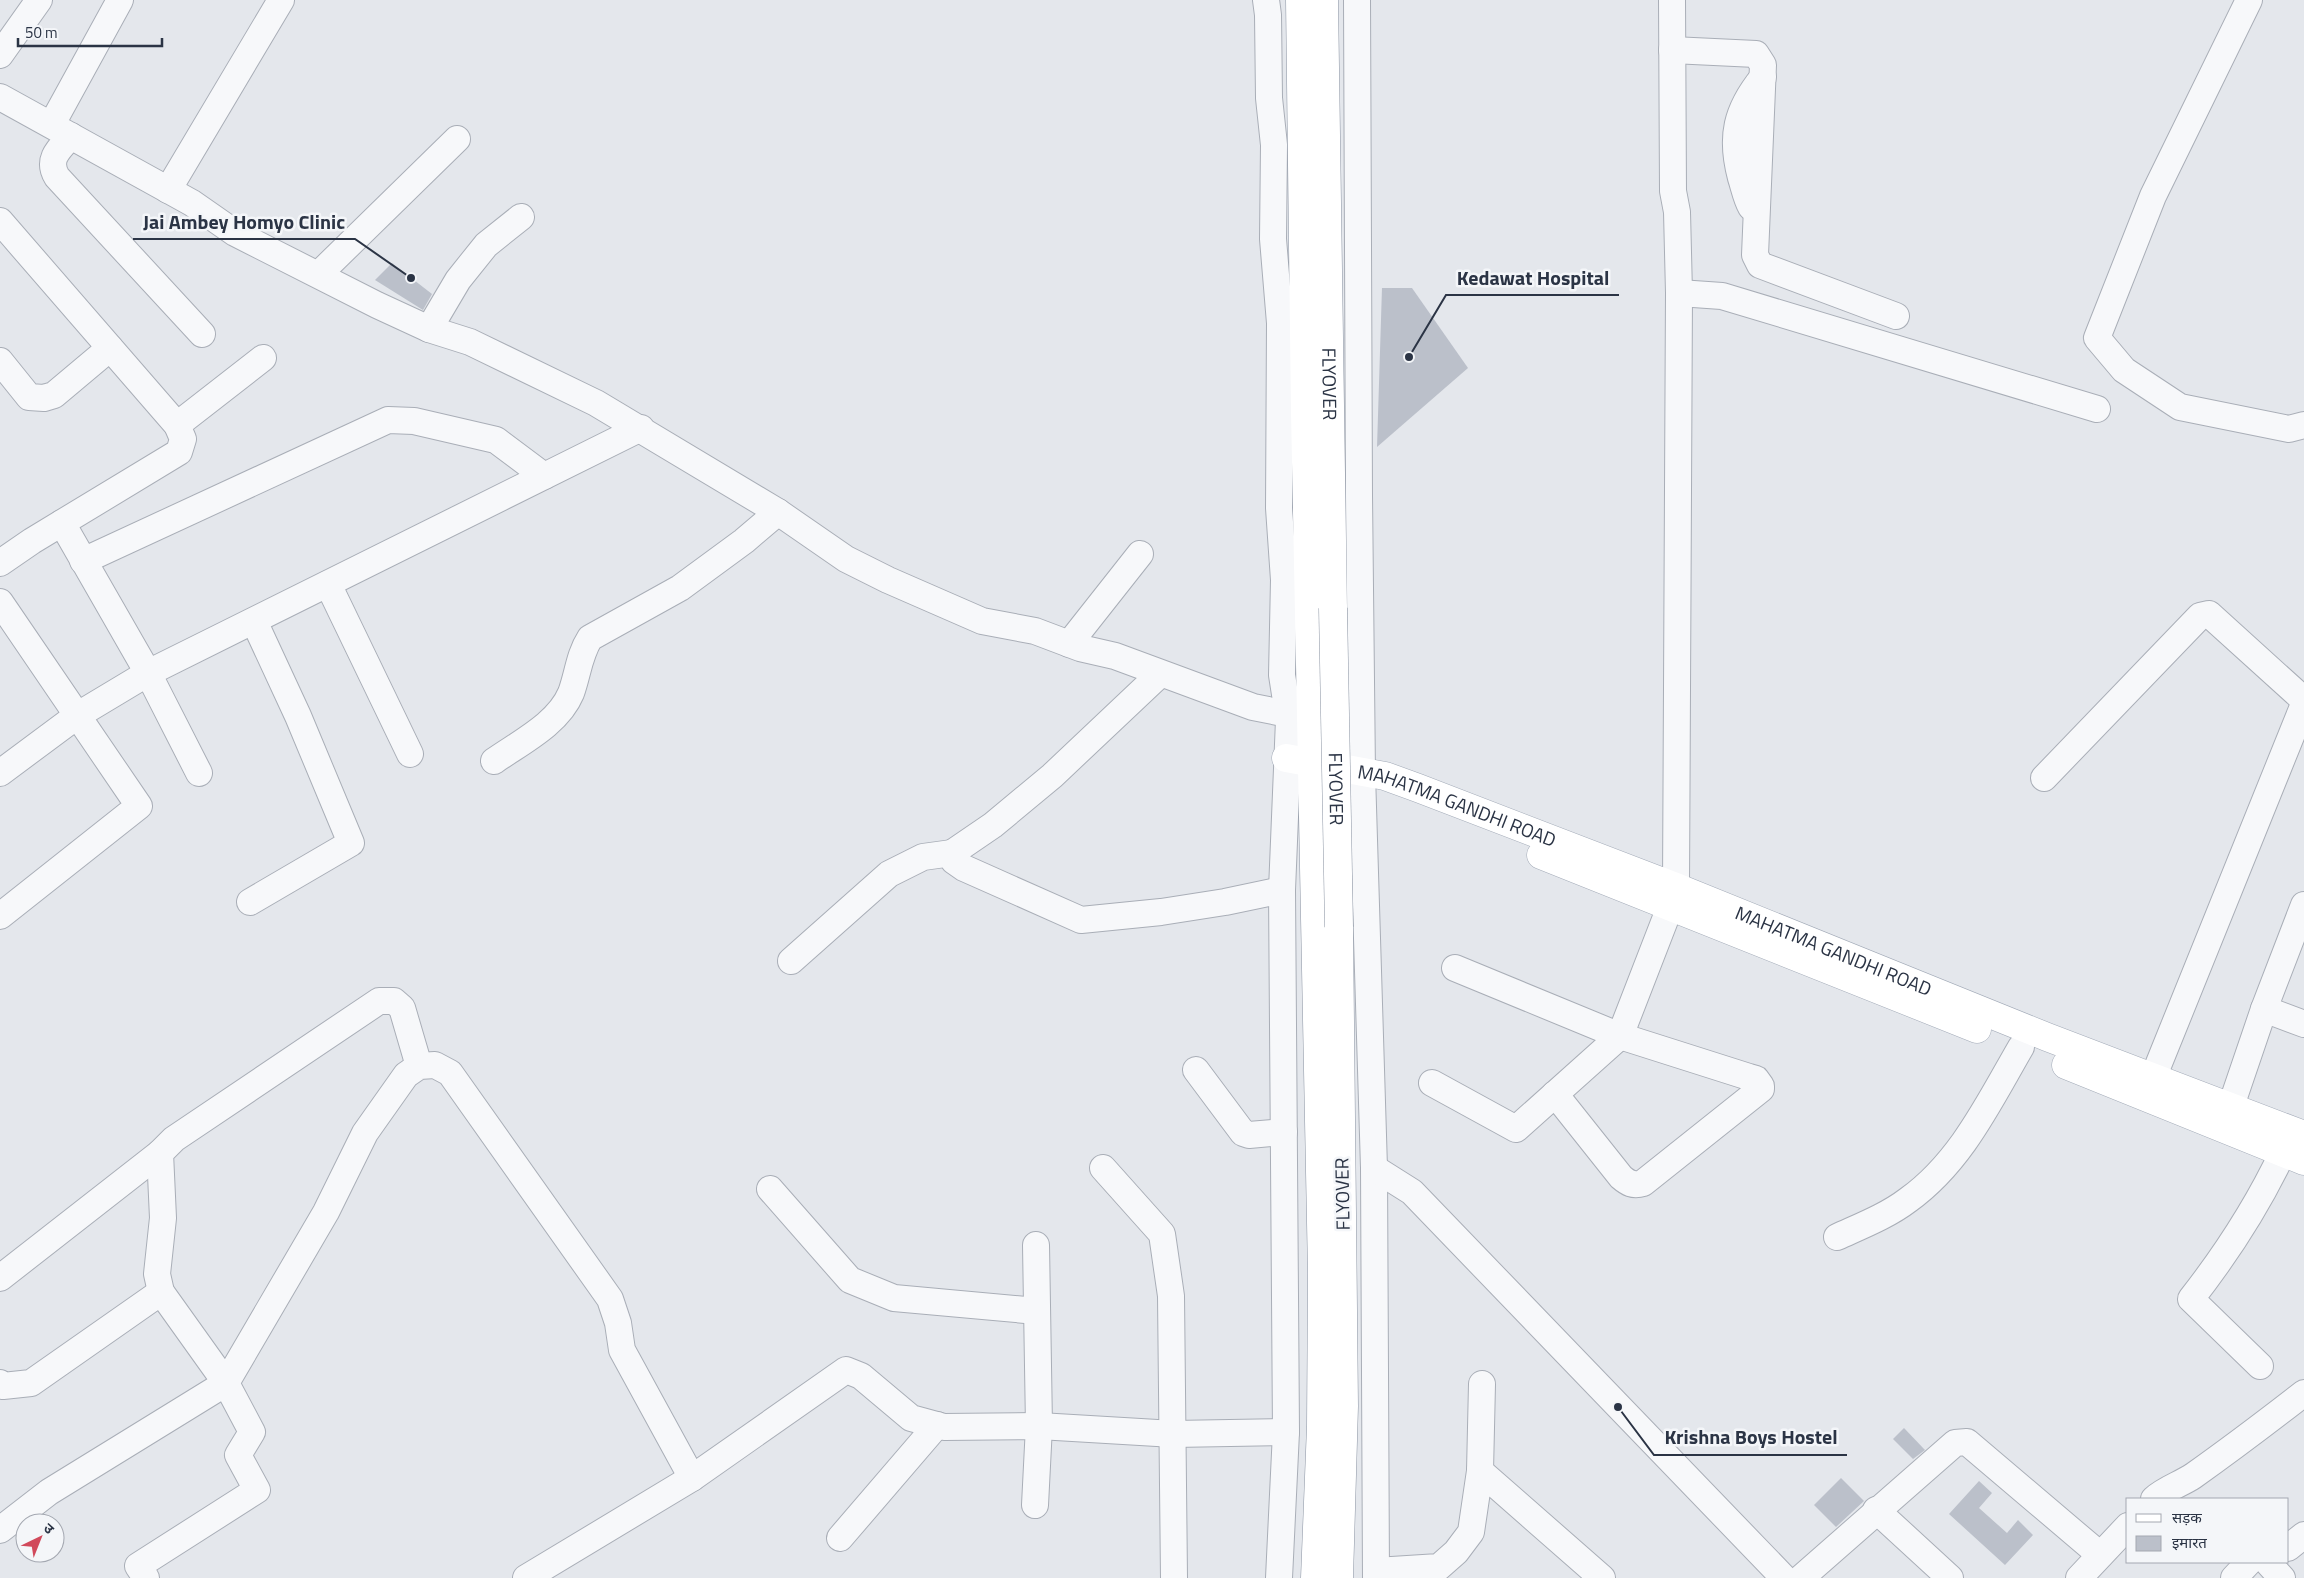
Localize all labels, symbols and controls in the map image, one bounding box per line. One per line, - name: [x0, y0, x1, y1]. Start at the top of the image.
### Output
- scale bar: [18, 15, 161, 47]
- text: 50 m: [25, 21, 58, 44]
- callout: Jai Ambey Homyo Clinic: [133, 204, 355, 239]
- text: Jai Ambey Homyo Clinic: [143, 206, 345, 237]
- callout: Kedawat Hospital: [1446, 260, 1619, 295]
- text: Kedawat Hospital: [1457, 262, 1609, 293]
- street label: FLYOVER: [1315, 347, 1345, 421]
- street label: FLYOVER: [1322, 752, 1352, 826]
- street label: MAHATMA GANDHI ROAD: [1356, 756, 1561, 854]
- street label: MAHATMA GANDHI ROAD: [1731, 898, 1936, 1003]
- street label: FLYOVER: [1326, 1157, 1357, 1231]
- callout: Krishna Boys Hostel: [1654, 1420, 1847, 1455]
- text: Krishna Boys Hostel: [1664, 1421, 1838, 1452]
- legend: [2126, 1498, 2289, 1563]
- text: सड़क: [2172, 1506, 2202, 1529]
- north arrow: [15, 1513, 65, 1563]
- text: उ: [39, 1518, 60, 1539]
- text: इमारत: [2172, 1531, 2207, 1554]

